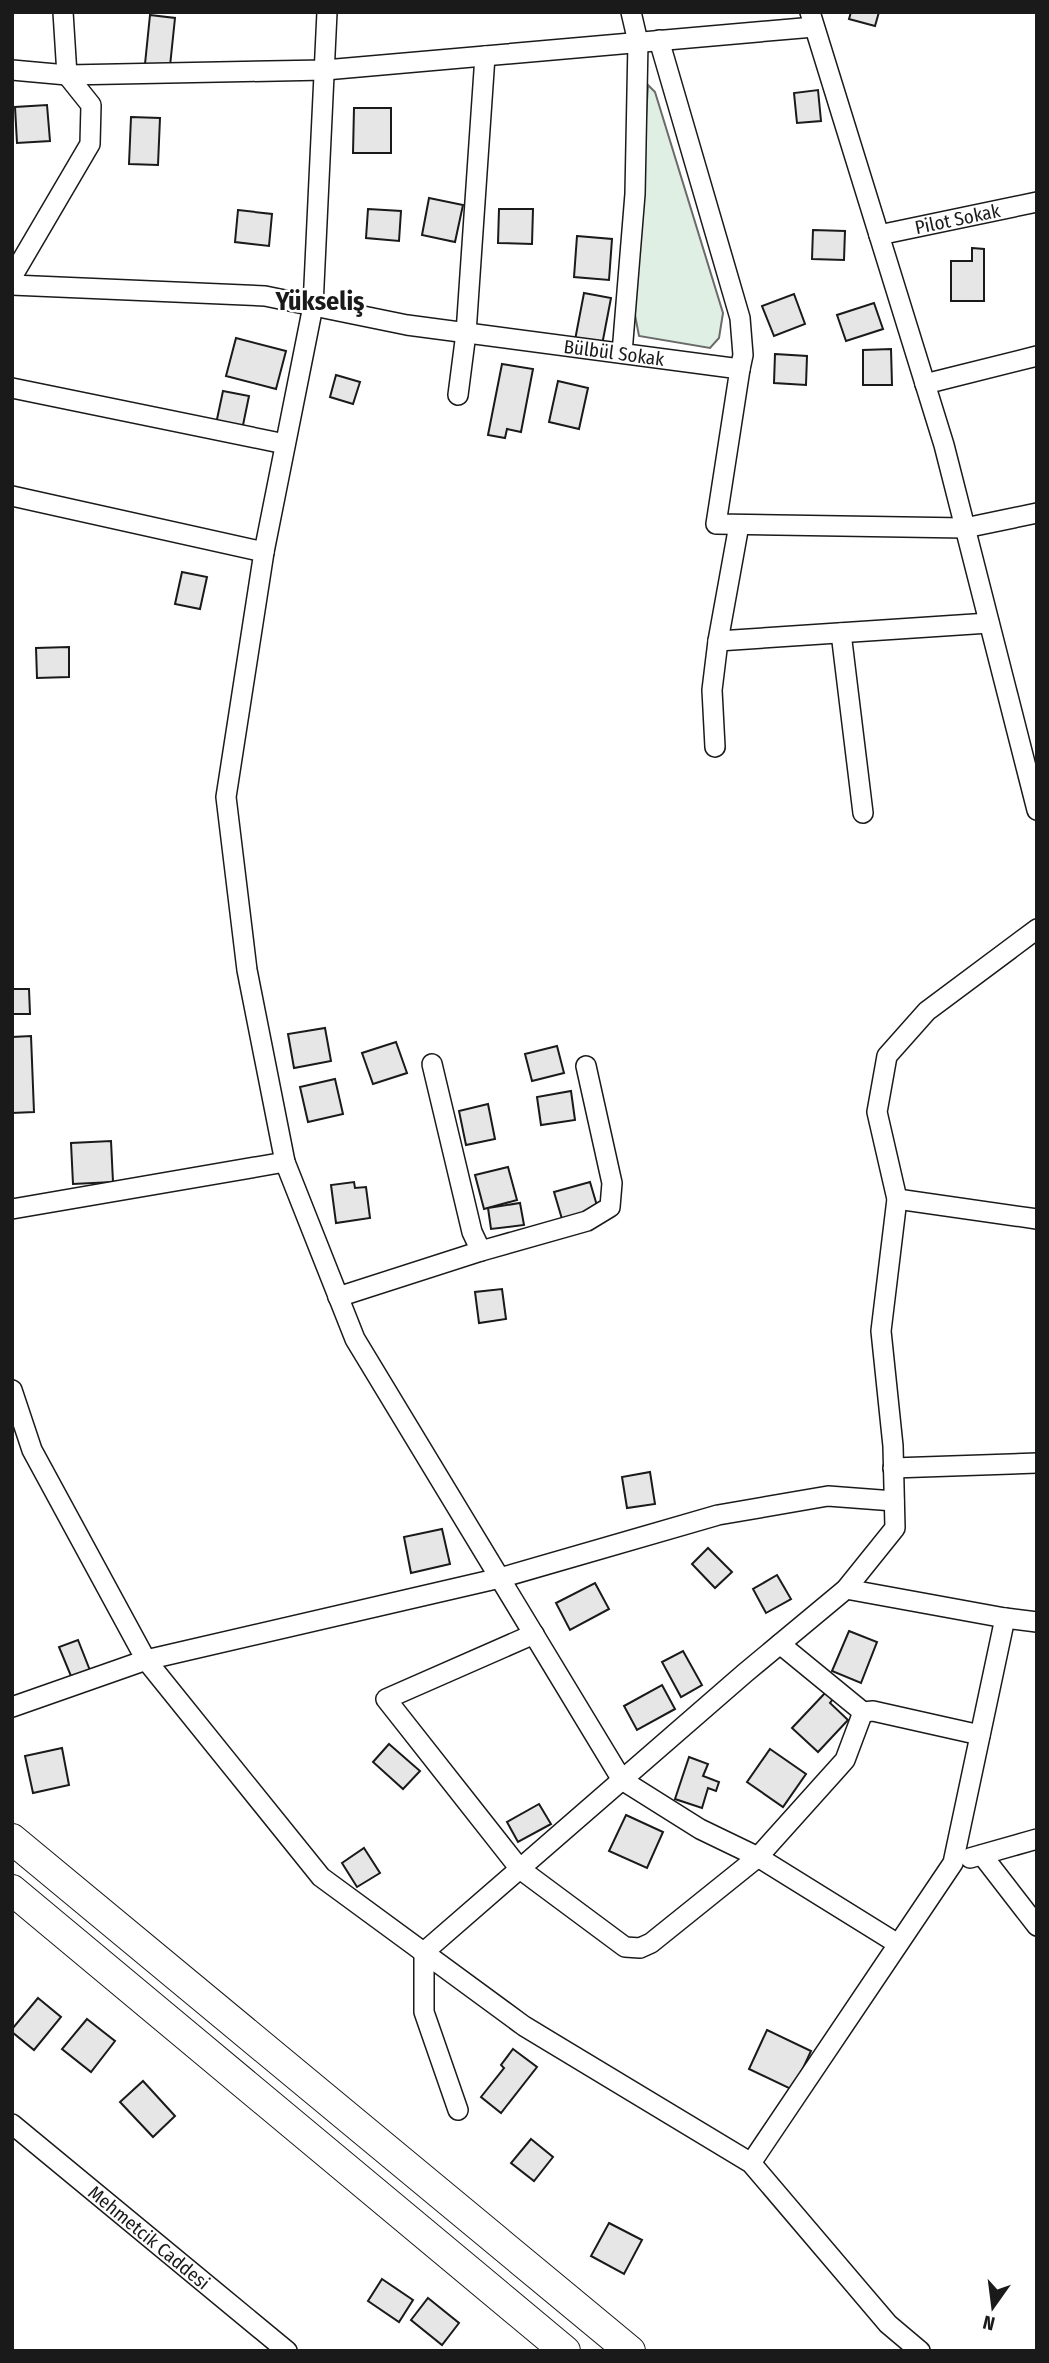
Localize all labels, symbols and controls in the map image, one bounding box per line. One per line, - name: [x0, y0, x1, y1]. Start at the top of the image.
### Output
- street label: Pilot Sokak: [913, 199, 1002, 239]
- district label: Yükseliş: [274, 286, 365, 317]
- street label: Bülbül Sokak: [562, 334, 666, 370]
- street label: Mehmetcik Caddesi: [84, 2181, 215, 2294]
- north arrow: [958, 2272, 1028, 2342]
- text: N: [981, 2310, 997, 2336]

